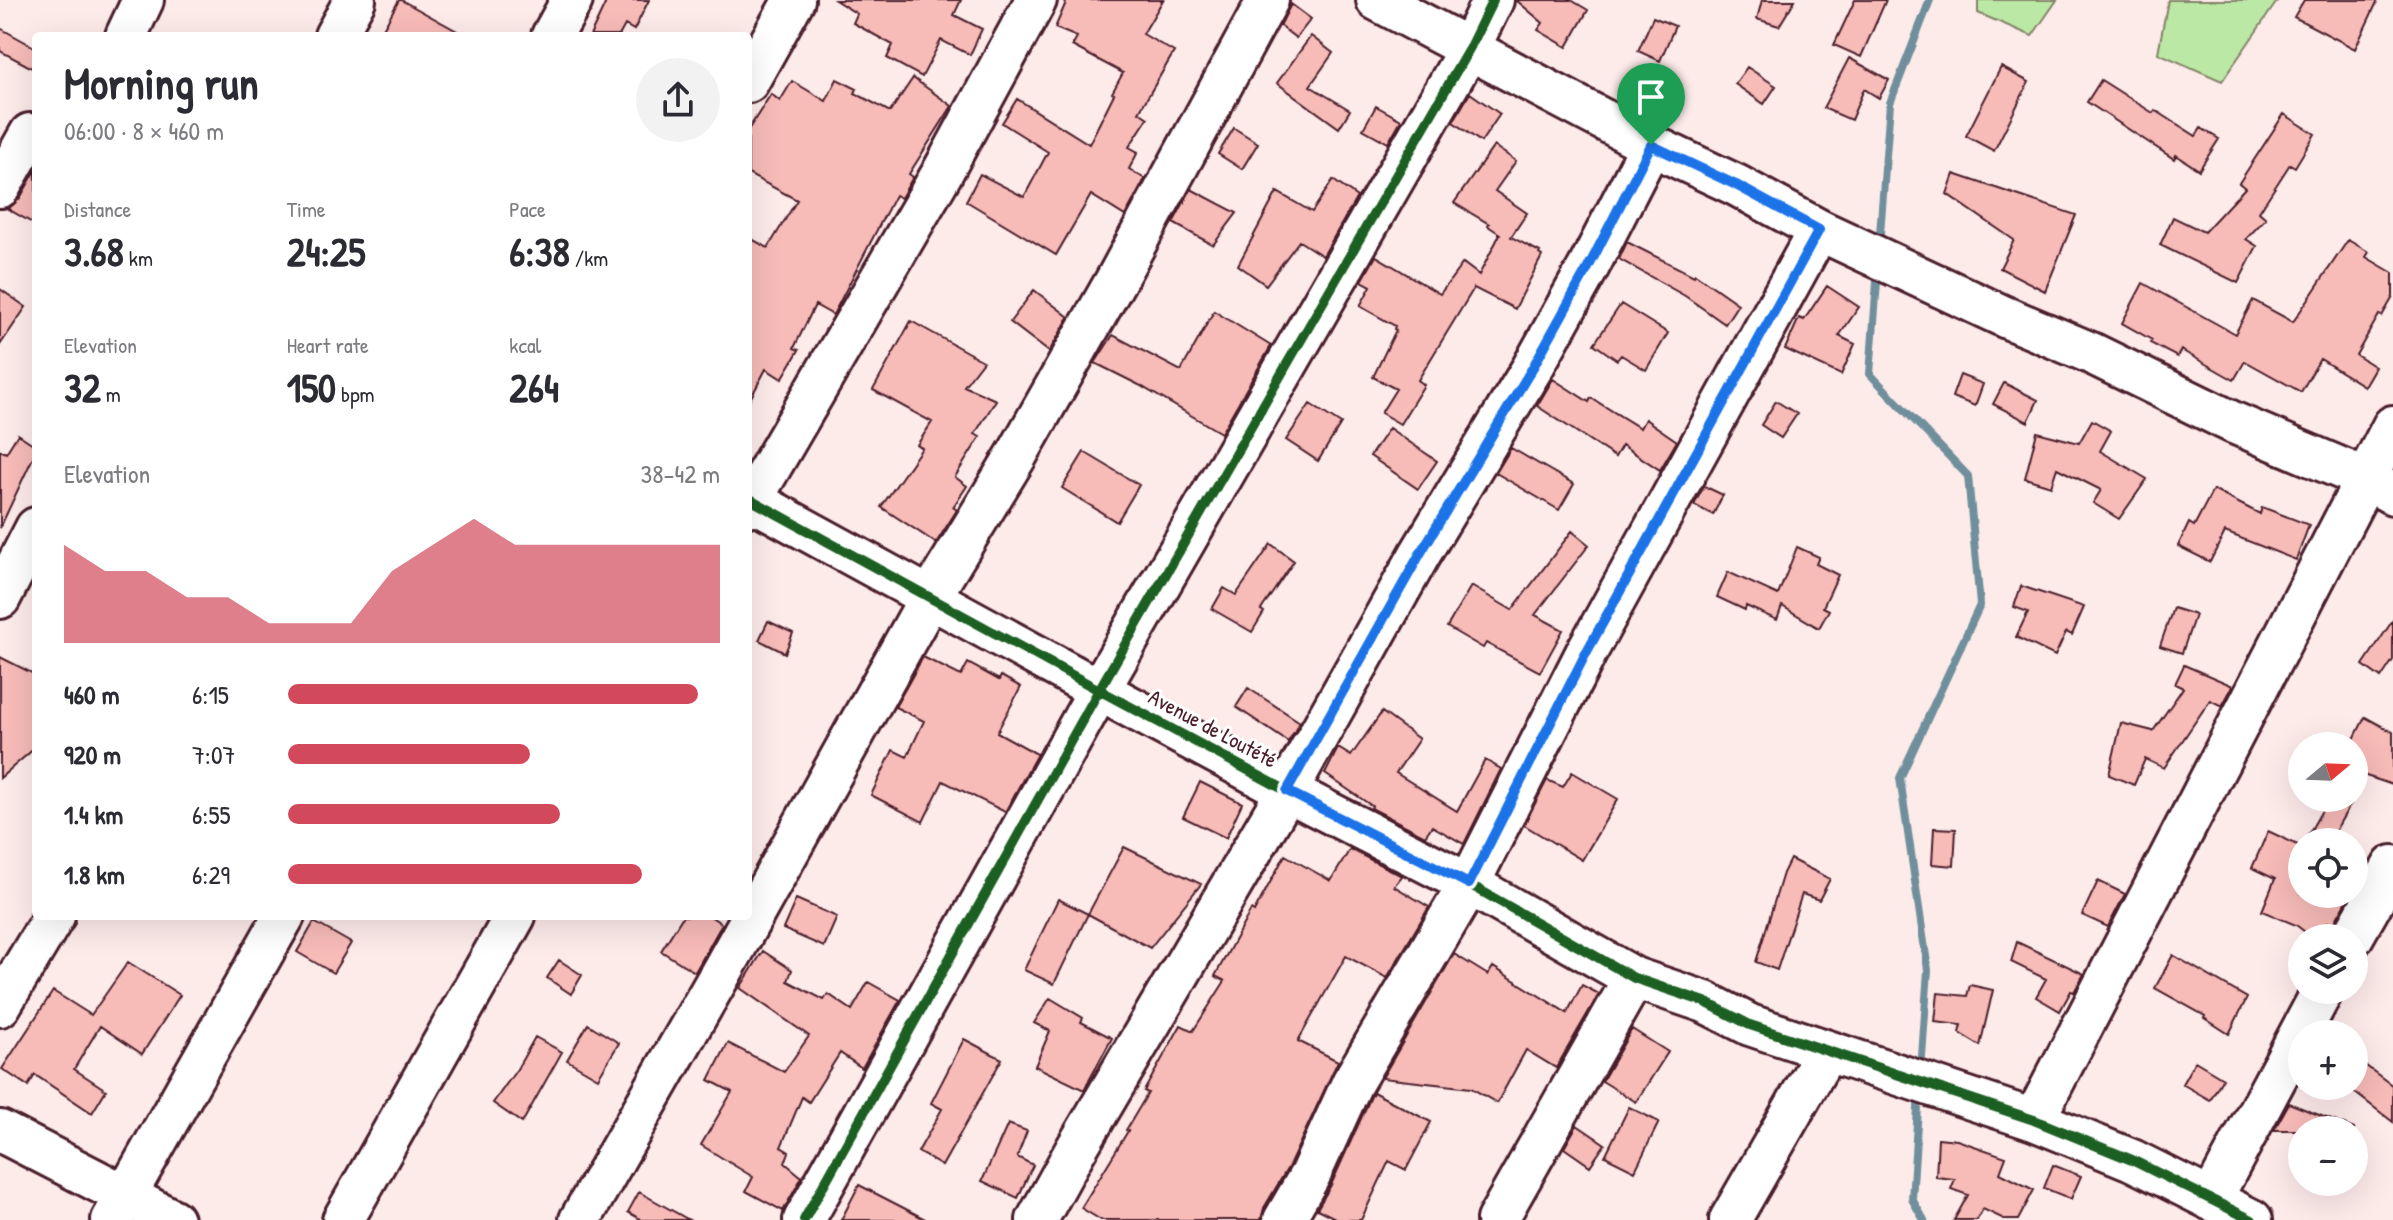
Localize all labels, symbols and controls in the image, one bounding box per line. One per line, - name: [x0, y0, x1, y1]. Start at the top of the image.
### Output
- text: Morning run: [64, 53, 259, 113]
- button: share: [636, 58, 720, 142]
- pin: [1617, 63, 1685, 145]
- icon: arrive: [1629, 75, 1673, 119]
- text: 06:00 · 8 × 460 m: [64, 113, 224, 148]
- text: Distance: [64, 194, 131, 224]
- text: Time: [287, 194, 326, 224]
- text: Pace: [509, 194, 546, 224]
- text: 3.68: [64, 224, 124, 278]
- text: 24:25: [287, 224, 365, 278]
- text: 6:38: [509, 224, 570, 278]
- text: km: [124, 243, 153, 273]
- text: /km: [570, 243, 608, 273]
- text: Elevation: [64, 330, 137, 360]
- text: Heart rate: [287, 330, 369, 360]
- text: kcal: [509, 330, 541, 360]
- text: 32: [64, 360, 101, 414]
- text: 150: [287, 360, 336, 414]
- text: 264: [509, 360, 559, 414]
- text: m: [101, 379, 121, 409]
- text: bpm: [336, 379, 375, 409]
- text: Elevation: [64, 456, 150, 491]
- text: 38–42 m: [641, 456, 720, 491]
- text: 460 m: [64, 677, 119, 712]
- text: 6:15: [192, 677, 229, 712]
- street label: Avenue de Loutété: [1143, 681, 1283, 775]
- north arrow: [2288, 732, 2368, 812]
- map controls: [2288, 732, 2368, 1196]
- text: 920 m: [64, 737, 121, 772]
- text: 7:07: [192, 737, 235, 772]
- text: 1.4 km: [64, 797, 123, 832]
- text: 6:55: [192, 797, 230, 832]
- button: locate: [2288, 828, 2368, 908]
- text: 1.8 km: [64, 857, 125, 892]
- text: 6:29: [192, 857, 230, 892]
- button: layers: [2288, 924, 2368, 1004]
- button: +: [2288, 1020, 2368, 1100]
- button: −: [2288, 1116, 2368, 1196]

